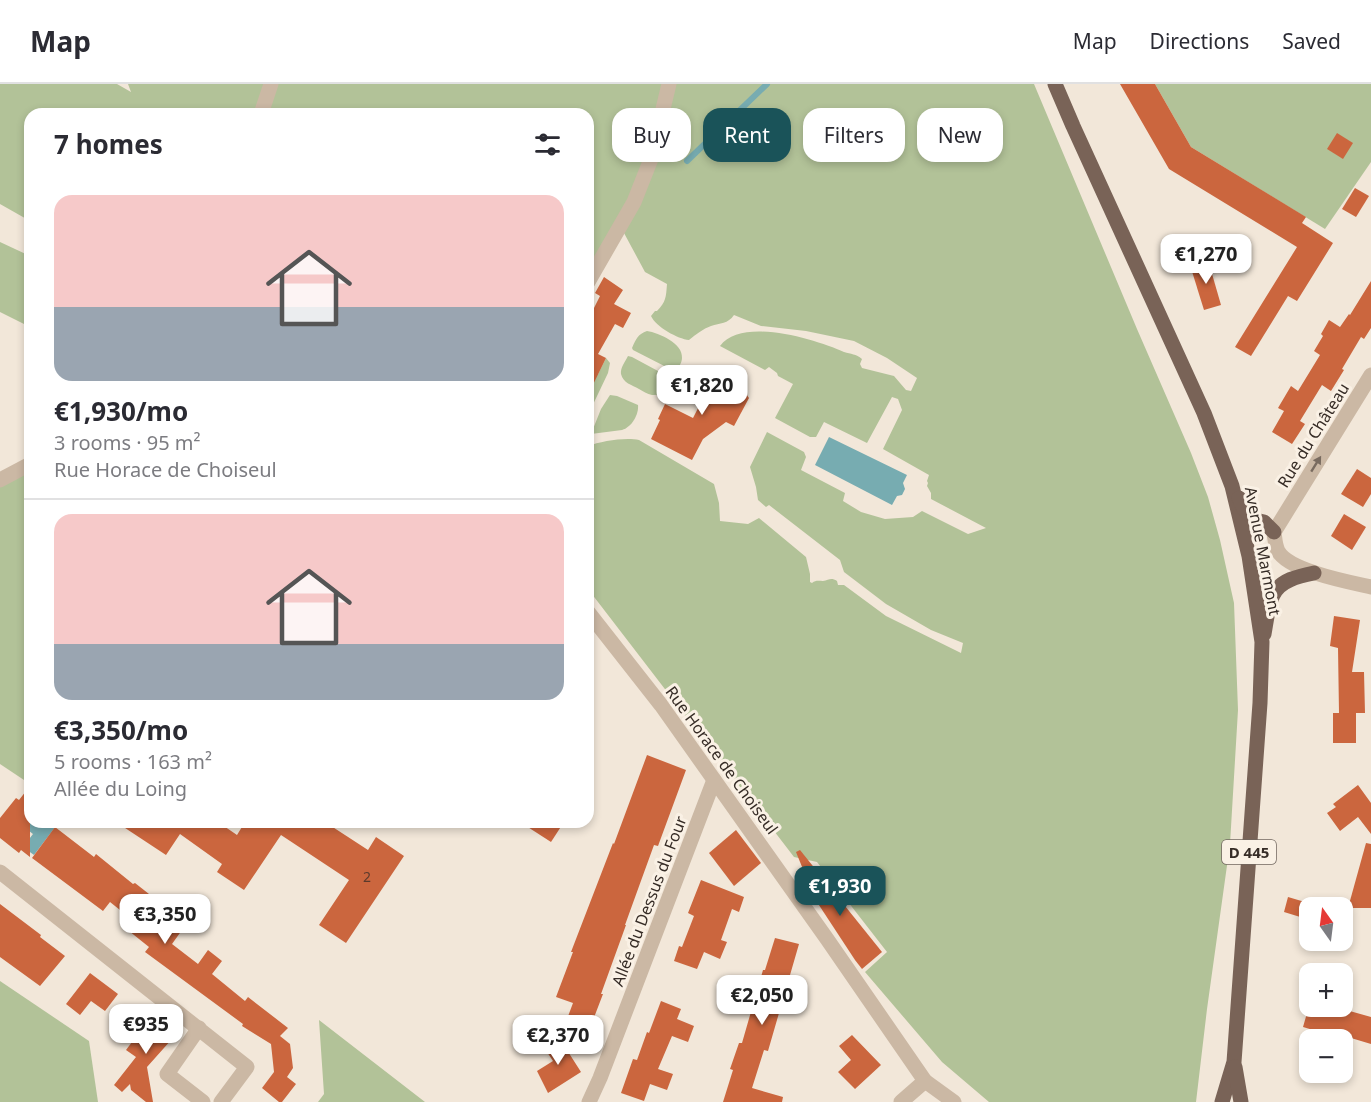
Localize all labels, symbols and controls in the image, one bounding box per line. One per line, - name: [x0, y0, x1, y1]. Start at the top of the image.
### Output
- text: Map: [30, 22, 91, 60]
- text: Map: [1073, 27, 1117, 55]
- text: Directions: [1150, 27, 1249, 55]
- text: Saved: [1282, 27, 1341, 55]
- chip: Buy: [612, 108, 691, 162]
- chip: Rent: [703, 108, 791, 162]
- chip: Filters: [803, 108, 905, 162]
- chip: New: [917, 108, 1003, 162]
- text: 7 homes: [54, 126, 163, 162]
- icon: filters: [531, 128, 564, 161]
- icon: home: [255, 234, 363, 342]
- pin: €1,270: [1157, 234, 1255, 285]
- text: €1,270: [1175, 240, 1237, 267]
- pin: €1,820: [653, 365, 751, 416]
- text: €1,820: [671, 371, 733, 398]
- street label: Rue du Château: [1272, 378, 1354, 492]
- text: €1,930/mo: [54, 393, 188, 429]
- text: 3 rooms · 95 m²: [54, 429, 201, 456]
- text: Rue Horace de Choiseul: [54, 456, 277, 483]
- one-way arrow: [1311, 456, 1322, 472]
- street label: Avenue Marmont: [1240, 485, 1286, 617]
- icon: home: [255, 553, 363, 661]
- street label: Rue Horace de Choiseul: [661, 681, 783, 839]
- text: €3,350/mo: [54, 712, 188, 748]
- text: 5 rooms · 163 m²: [54, 748, 212, 775]
- text: Allée du Loing: [54, 775, 187, 802]
- street label: Allée du Dessus du Four: [606, 812, 692, 989]
- road number: D 445: [1222, 840, 1276, 864]
- pin: €1,930: [791, 866, 889, 917]
- house number: 2: [363, 867, 371, 886]
- text: €1,930: [809, 872, 871, 899]
- pin: €3,350: [116, 894, 214, 945]
- north arrow: [1299, 897, 1353, 951]
- map controls: [1299, 897, 1353, 1083]
- text: €3,350: [134, 900, 196, 927]
- button: +: [1299, 963, 1353, 1017]
- pin: €2,050: [713, 975, 811, 1026]
- text: €2,050: [731, 981, 793, 1008]
- pin: €935: [110, 1004, 182, 1055]
- text: €935: [123, 1010, 169, 1037]
- pin: €2,370: [509, 1015, 607, 1066]
- text: €2,370: [527, 1021, 589, 1048]
- button: −: [1299, 1029, 1353, 1083]

